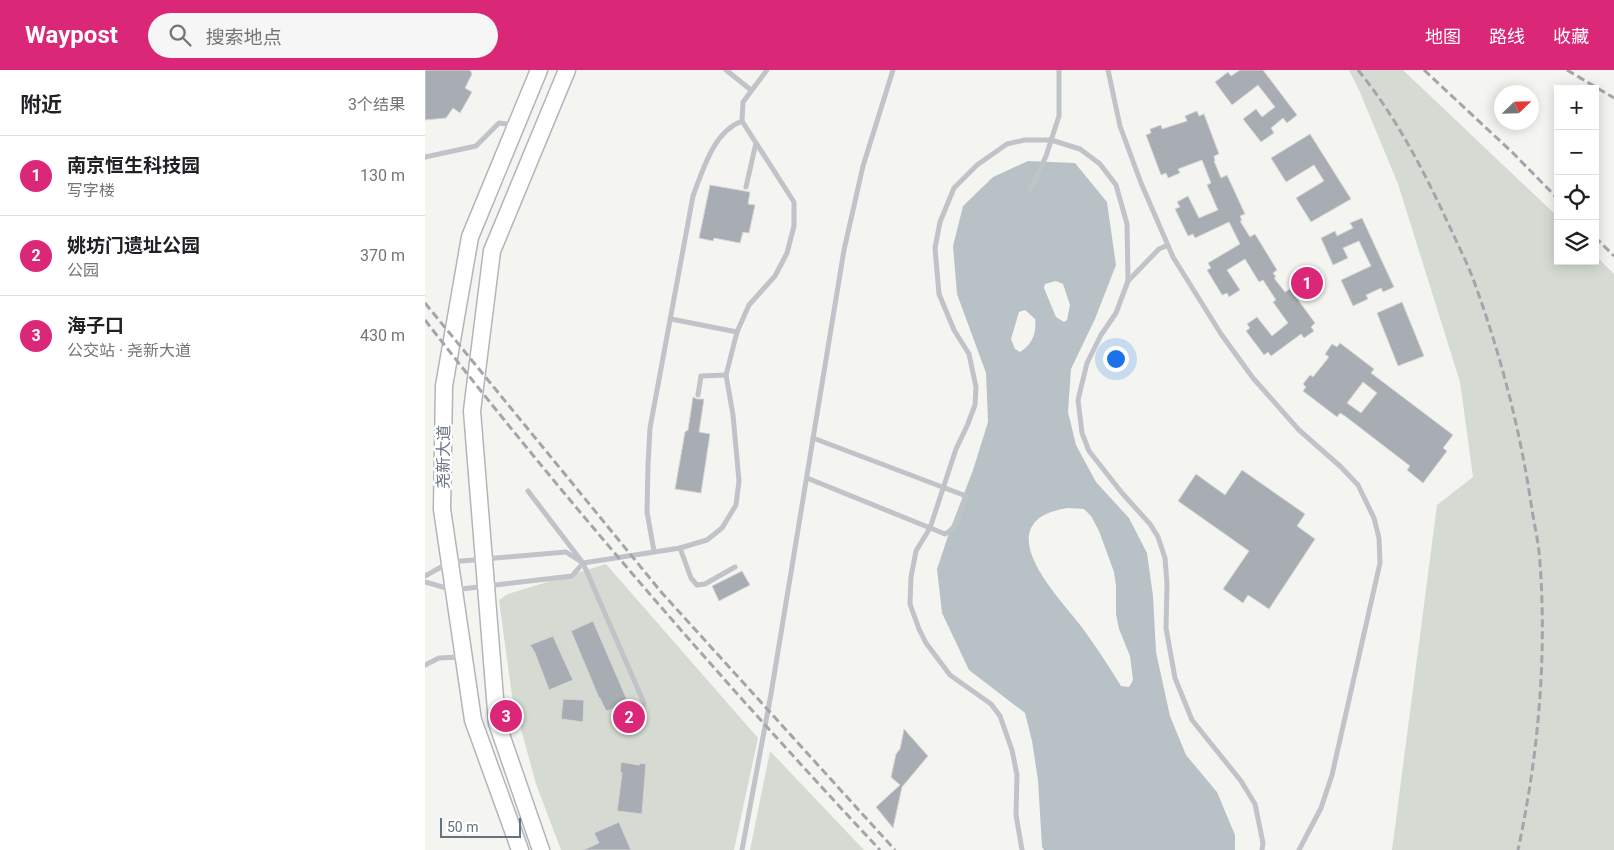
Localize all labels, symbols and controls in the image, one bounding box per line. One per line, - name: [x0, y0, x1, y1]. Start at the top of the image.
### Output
- search box: [148, 13, 498, 58]
- text: Waypost: [25, 21, 118, 49]
- icon: search: [166, 21, 194, 49]
- text: 搜索地点: [206, 26, 282, 49]
- text: 地图: [1425, 26, 1461, 47]
- text: 路线: [1489, 26, 1525, 47]
- text: 收藏: [1553, 26, 1589, 47]
- north arrow: [1494, 85, 1539, 130]
- map controls: [1554, 85, 1599, 265]
- button: +: [1554, 85, 1599, 130]
- text: 附近: [20, 93, 62, 117]
- text: 3个结果: [348, 95, 405, 114]
- button: −: [1554, 130, 1599, 175]
- text: 南京恒生科技园: [67, 154, 200, 177]
- text: 1: [31, 166, 41, 185]
- text: 130 m: [360, 166, 405, 185]
- button: locate: [1554, 175, 1599, 220]
- text: 写字楼: [67, 181, 115, 200]
- button: layers: [1554, 220, 1599, 265]
- text: 姚坊门遗址公园: [67, 234, 200, 257]
- text: 2: [31, 246, 41, 265]
- text: 370 m: [360, 246, 405, 265]
- text: 公园: [67, 261, 99, 280]
- pin: 1: [1291, 264, 1323, 302]
- text: 海子口: [67, 314, 124, 337]
- text: 3: [31, 326, 41, 345]
- text: 430 m: [360, 326, 405, 345]
- text: 公交站 · 尧新大道: [67, 341, 191, 360]
- your location: [1103, 346, 1129, 372]
- street label: 尧新大道: [433, 425, 454, 489]
- pin: 3: [490, 697, 522, 735]
- pin: 2: [613, 698, 645, 736]
- scale bar: [440, 815, 521, 838]
- text: 50 m: [447, 819, 479, 835]

